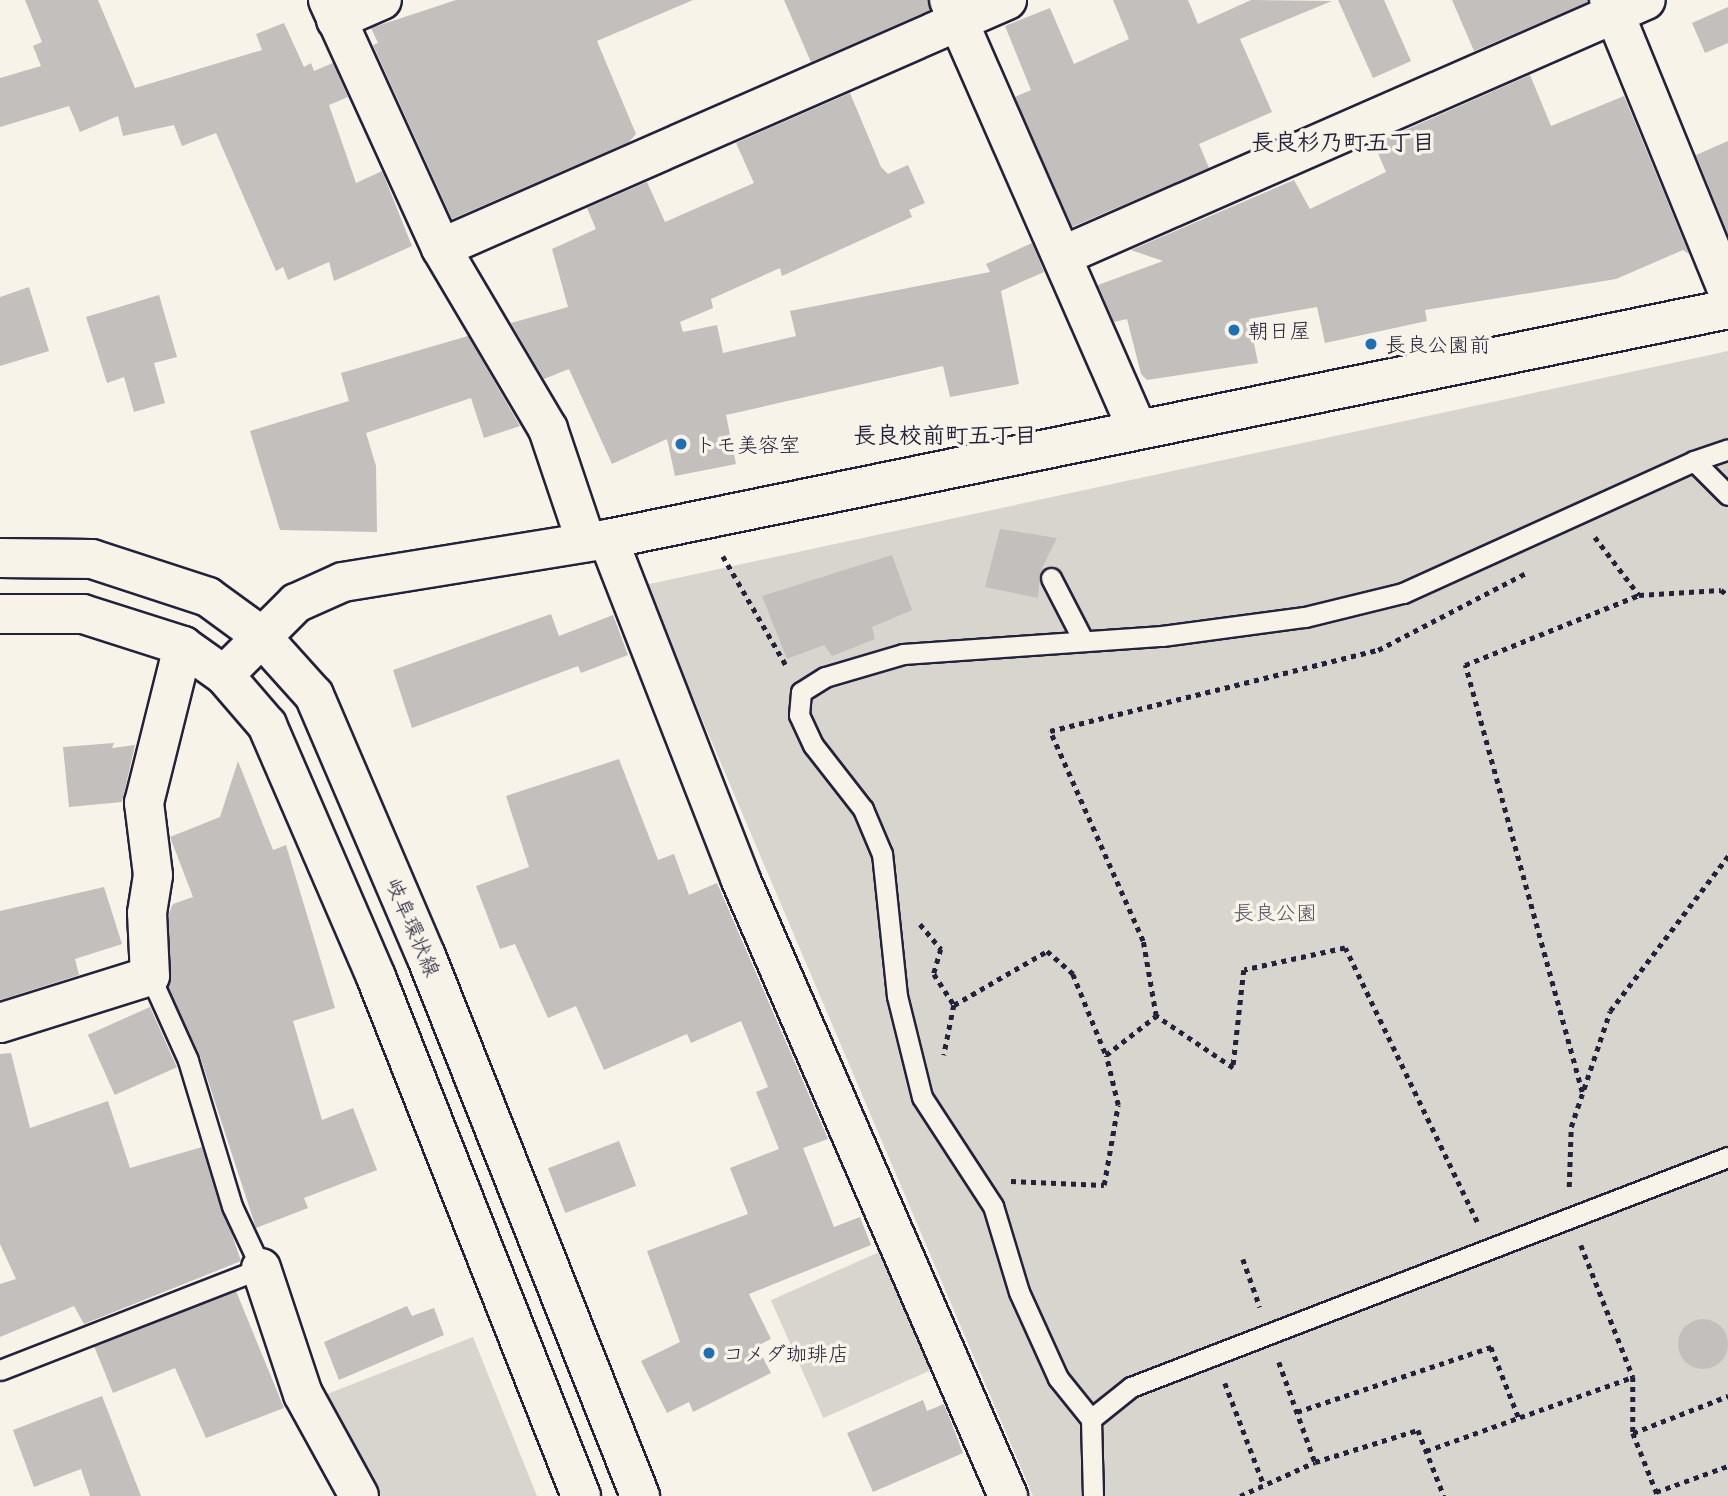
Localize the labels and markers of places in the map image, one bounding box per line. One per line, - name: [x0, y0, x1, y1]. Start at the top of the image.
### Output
- place label: 朝日屋: [1248, 317, 1311, 343]
- marker: 朝日屋: [1226, 322, 1242, 338]
- place label: 長良公園前: [1385, 331, 1490, 357]
- marker: 長良公園前: [1363, 336, 1379, 352]
- place label: トモ美容室: [695, 431, 800, 457]
- marker: トモ美容室: [673, 436, 689, 452]
- place label: コメダ珈琲店: [723, 1340, 849, 1366]
- marker: コメダ珈琲店: [701, 1345, 717, 1361]

